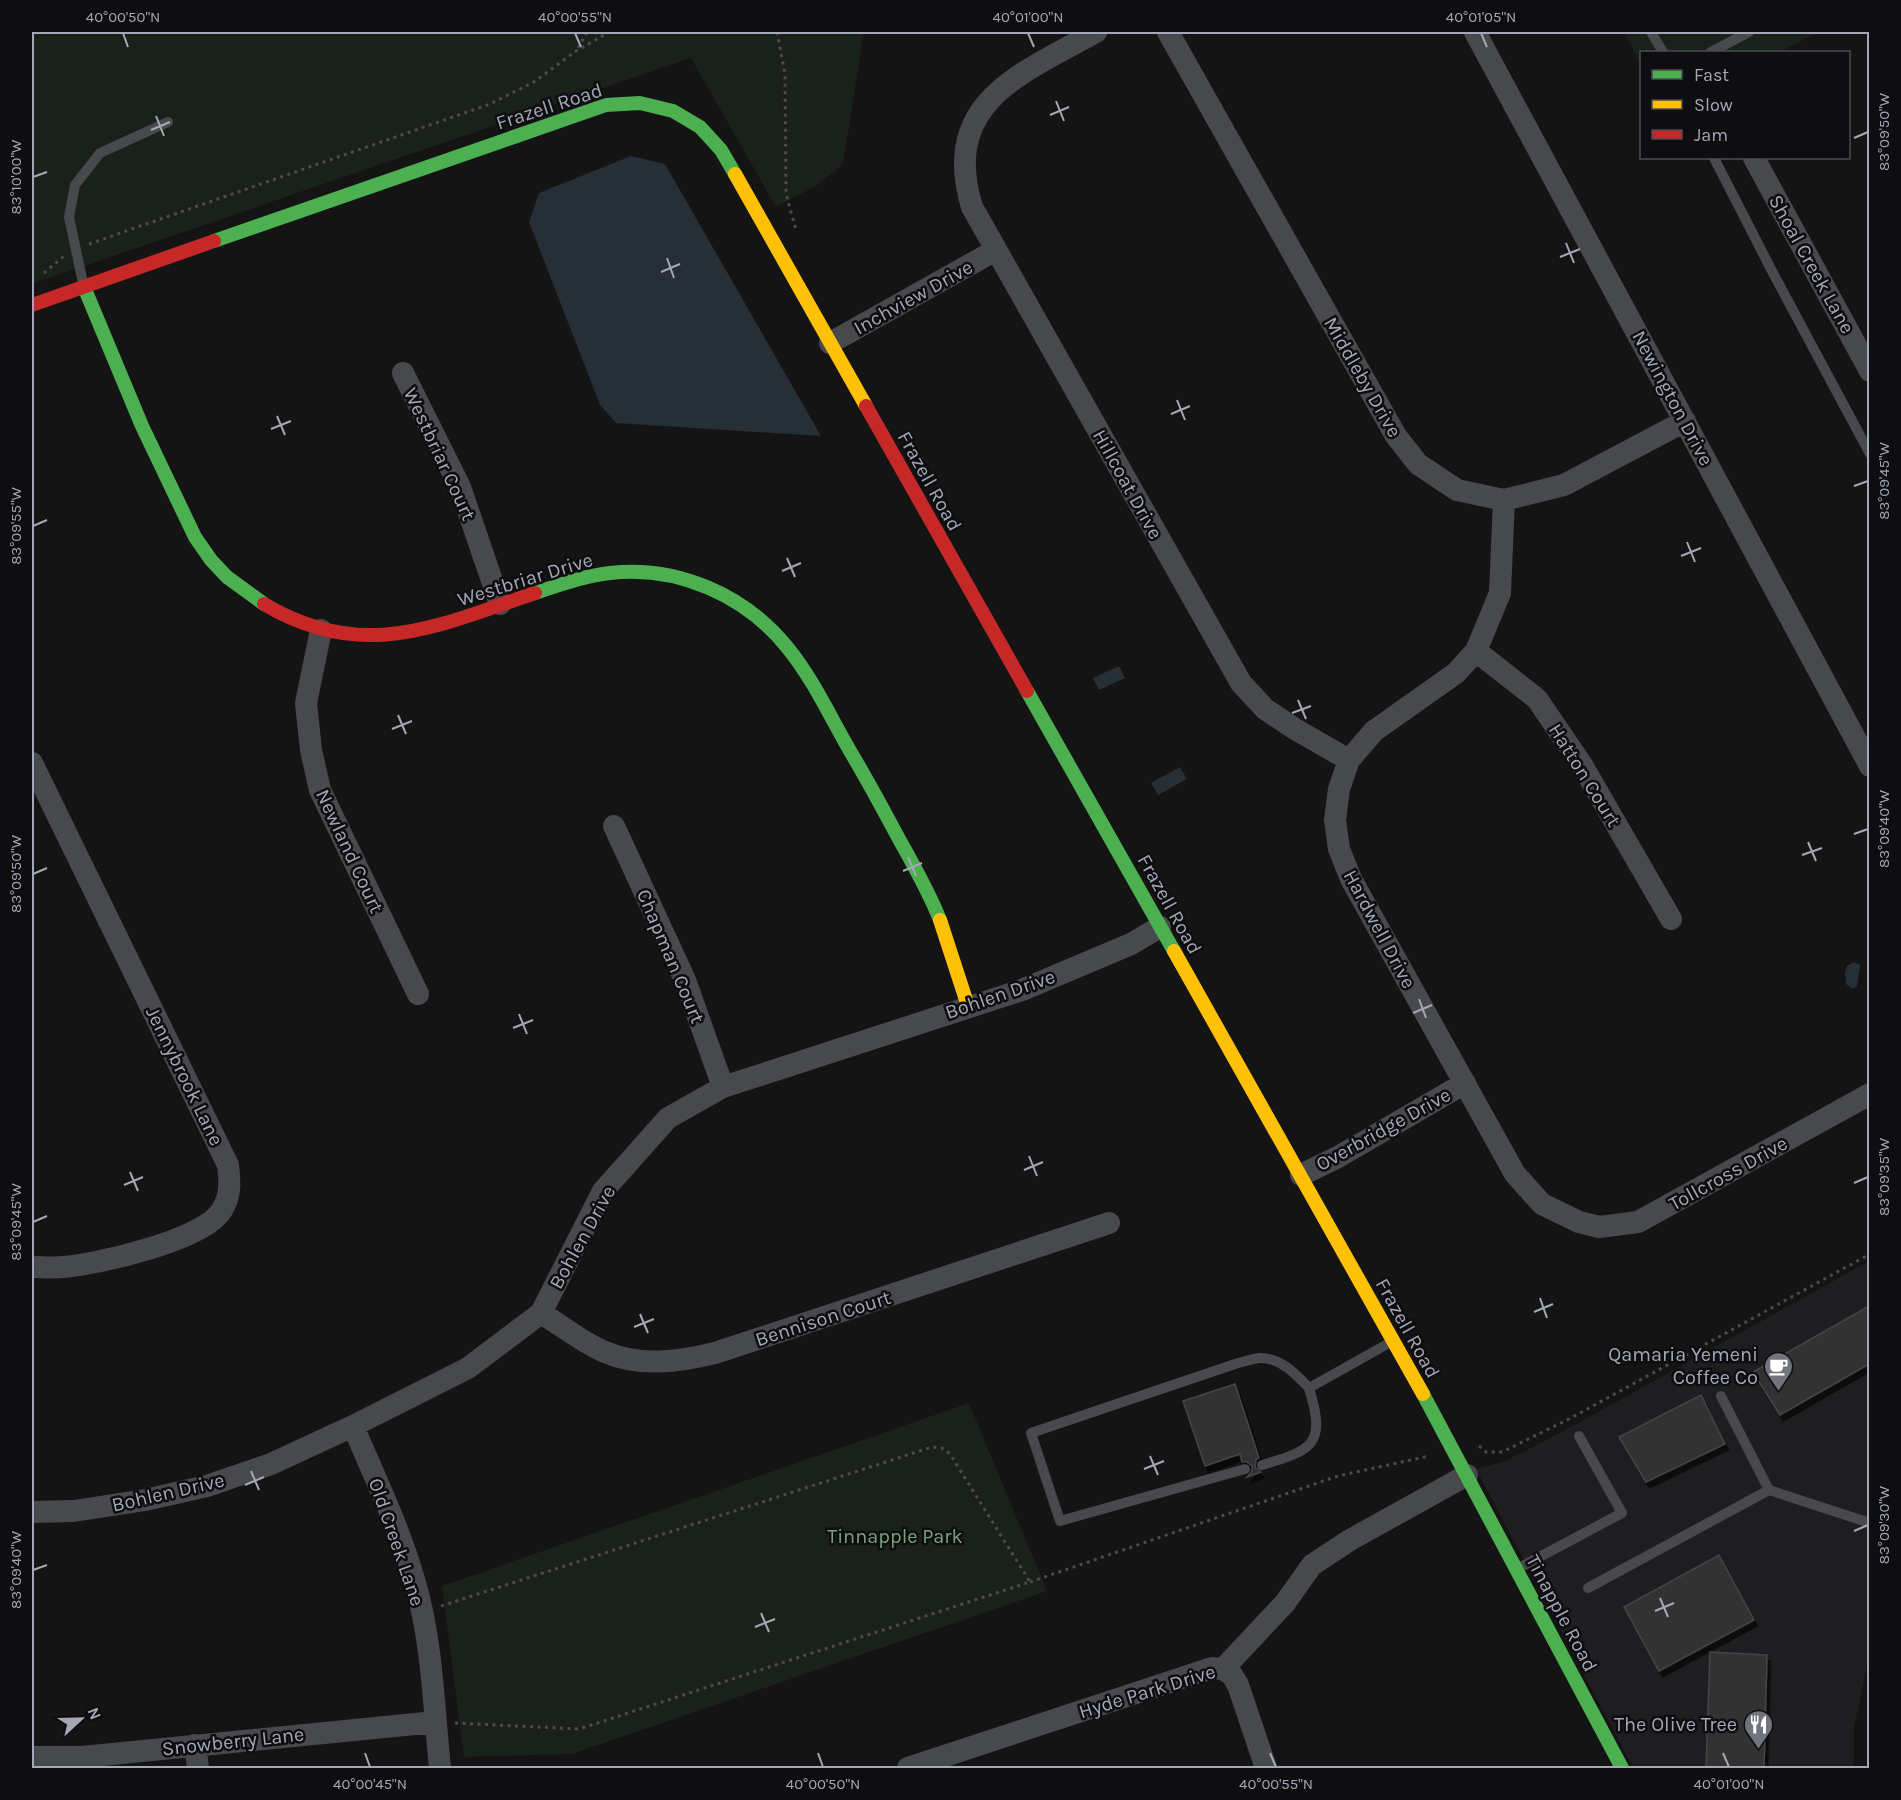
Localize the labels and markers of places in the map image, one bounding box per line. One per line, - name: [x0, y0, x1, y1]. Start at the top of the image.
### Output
- place label: Qamaria Yemeni Coffee Co: [1608, 1343, 1758, 1389]
- cafe icon: Qamaria Yemeni Coffee Co: [1763, 1350, 1795, 1392]
- restaurant icon: The Olive Tree: [1742, 1708, 1774, 1750]
- place label: The Olive Tree: [1614, 1713, 1737, 1736]

